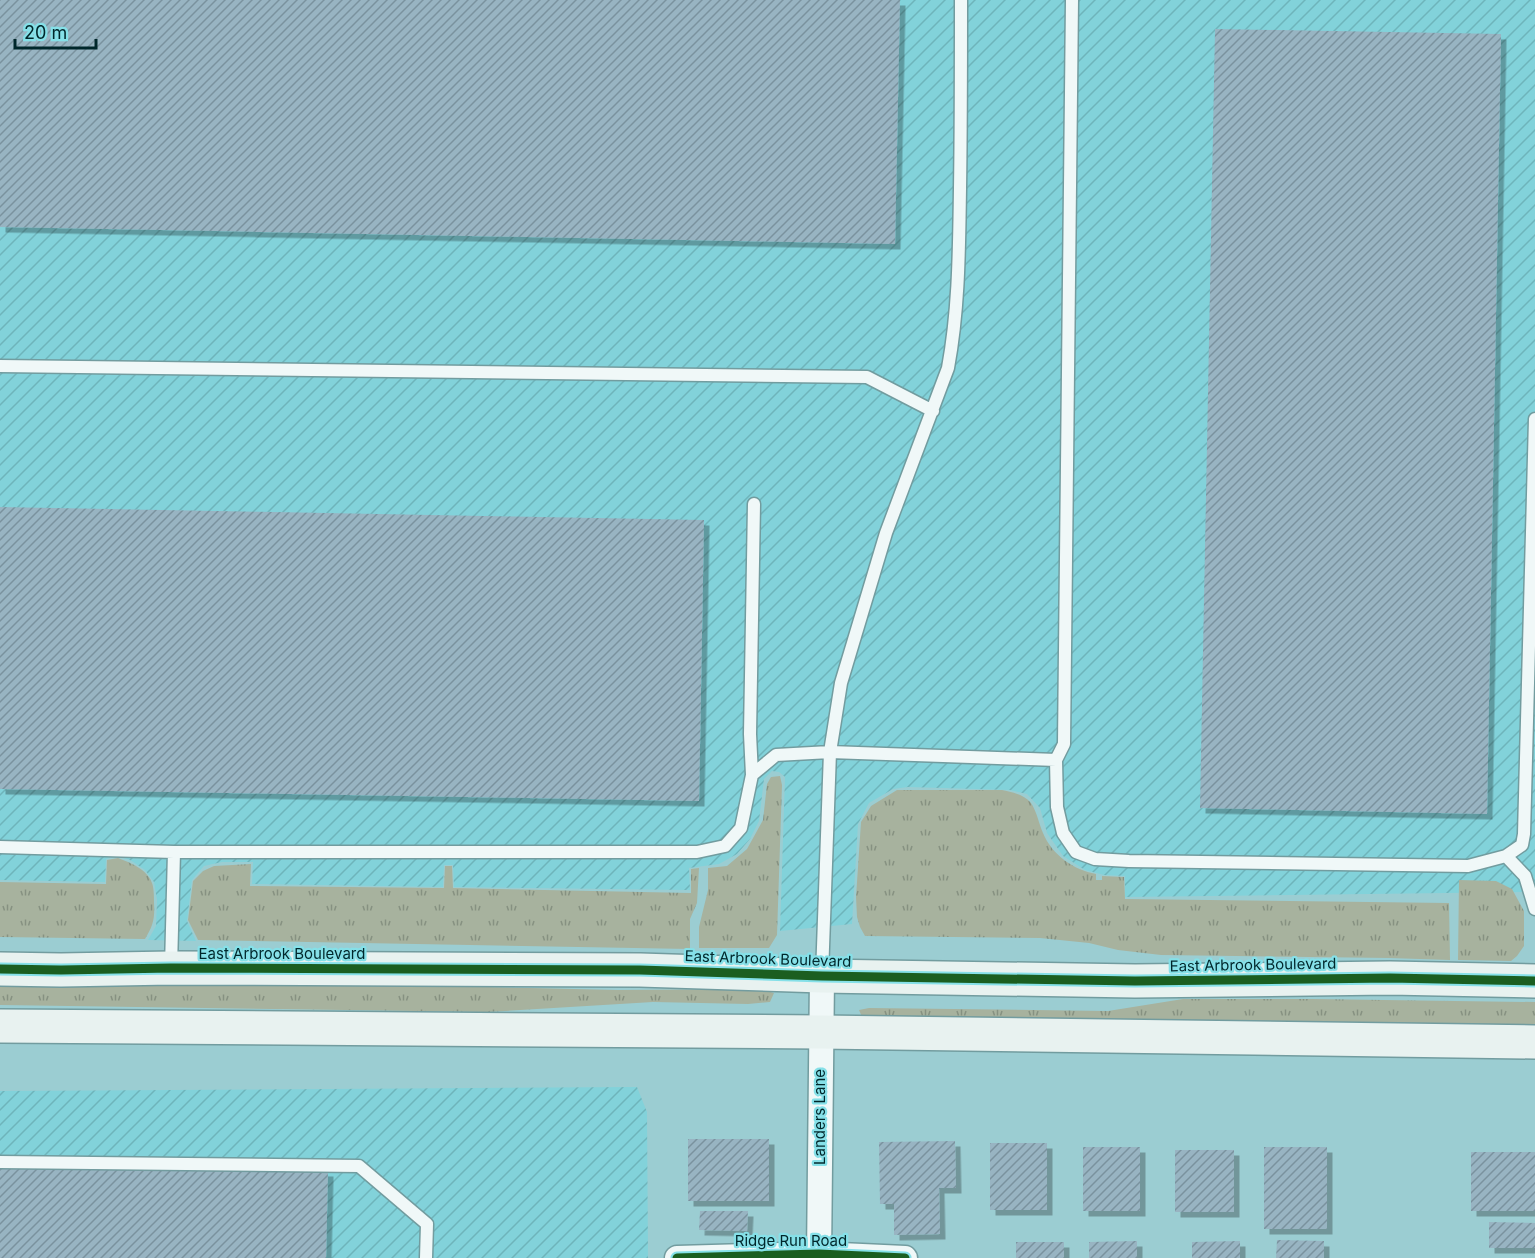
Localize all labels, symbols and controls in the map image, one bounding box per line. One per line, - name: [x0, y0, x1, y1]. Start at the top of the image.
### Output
- scale bar: [15, 12, 96, 50]
- text: 20 m: [24, 22, 67, 43]
- street label: East Arbrook Boulevard: [199, 944, 365, 963]
- street label: East Arbrook Boulevard: [684, 946, 852, 971]
- street label: East Arbrook Boulevard: [1169, 954, 1337, 975]
- street label: Landers Lane: [810, 1069, 829, 1165]
- street label: Ridge Run Road: [735, 1231, 847, 1250]

